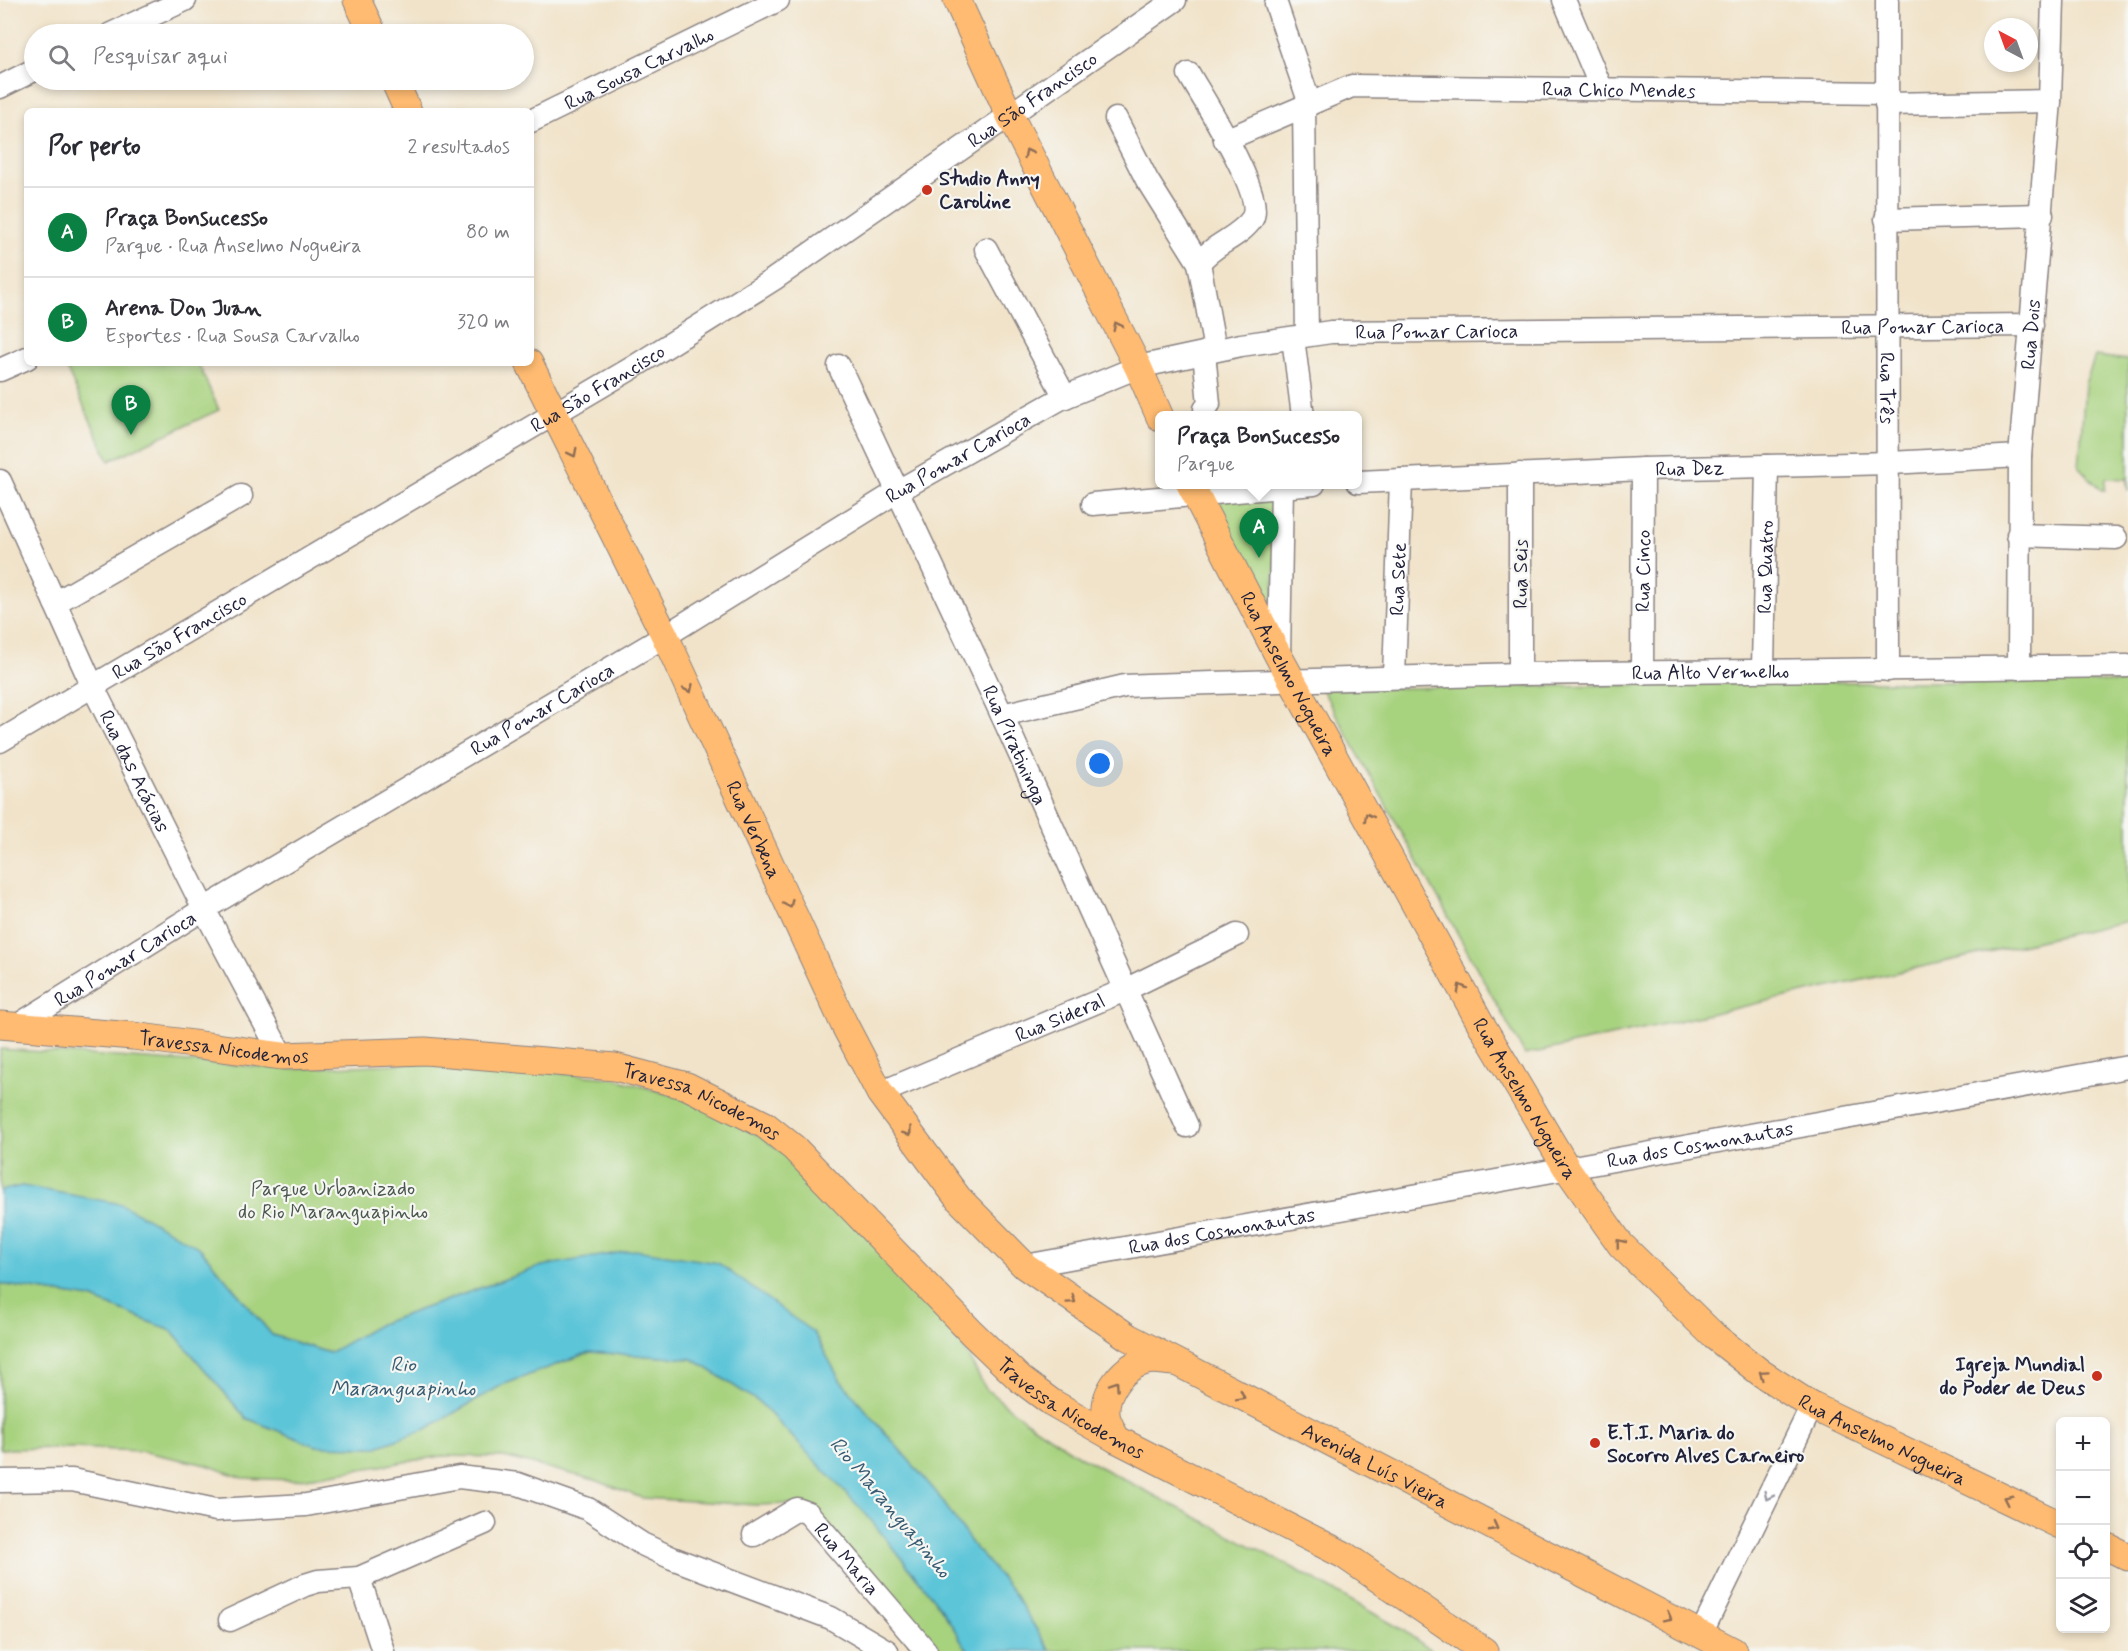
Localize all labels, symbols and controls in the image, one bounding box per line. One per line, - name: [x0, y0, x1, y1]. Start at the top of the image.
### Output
- north arrow: [1984, 18, 2038, 72]
- street label: Rua Sousa Carvalho: [560, 22, 719, 118]
- search box: [24, 24, 534, 90]
- icon: search: [45, 41, 78, 74]
- text: Pesquisar aqui: [93, 43, 228, 71]
- street label: Rua São Francisco: [963, 46, 1103, 155]
- street label: Rua Chico Mendes: [1542, 76, 1696, 106]
- text: Por perto: [48, 130, 141, 164]
- text: 2 resultados: [407, 134, 510, 161]
- one-way arrow: [1024, 148, 1035, 159]
- place label: Studio Anny Caroline: [939, 166, 1040, 216]
- marker: Studio Anny Caroline: [920, 183, 934, 197]
- text: Praça Bonsucesso: [105, 205, 268, 233]
- text: A: [61, 219, 74, 246]
- text: 80 m: [466, 219, 510, 246]
- text: Parque · Rua Anselmo Nogueira: [105, 233, 361, 260]
- text: Arena Don Juan: [105, 295, 261, 323]
- street label: Rua Dois: [2015, 298, 2048, 371]
- text: B: [61, 309, 74, 336]
- text: 320 m: [457, 309, 510, 336]
- street label: Rua Pomar Carioca: [1841, 313, 2004, 342]
- street label: Rua Pomar Carioca: [1355, 318, 1518, 347]
- one-way arrow: [1113, 322, 1124, 333]
- text: Esportes · Rua Sousa Carvalho: [105, 323, 360, 350]
- street label: Rua São Francisco: [526, 339, 671, 440]
- street label: Rua Três: [1873, 352, 1900, 424]
- pin: B: [112, 386, 150, 435]
- street label: Rua Pomar Carioca: [881, 406, 1036, 511]
- popup: [1155, 411, 1362, 489]
- text: Praça Bonsucesso: [1177, 423, 1340, 451]
- one-way arrow: [566, 447, 578, 458]
- text: Parque: [1177, 451, 1235, 478]
- street label: Rua Dez: [1655, 455, 1725, 484]
- pin: A: [1240, 508, 1278, 558]
- street label: Rua Quatro: [1752, 520, 1781, 614]
- street label: Rua Cinco: [1630, 530, 1658, 612]
- street label: Rua Seis: [1508, 539, 1535, 609]
- street label: Rua Sete: [1384, 542, 1414, 616]
- street label: Rua São Francisco: [107, 586, 252, 687]
- street label: Rua Anselmo Nogueira: [1233, 587, 1343, 762]
- street label: Rua Pomar Carioca: [466, 657, 620, 763]
- street label: Rua Alto Vermelho: [1632, 658, 1789, 688]
- street label: Rua Piratininga: [975, 681, 1053, 810]
- one-way arrow: [682, 682, 694, 693]
- street label: Rua das Acácias: [92, 706, 176, 837]
- your location: [1085, 749, 1114, 778]
- street label: Rua Verbena: [719, 777, 787, 883]
- one-way arrow: [1364, 813, 1375, 823]
- one-way arrow: [781, 898, 793, 909]
- street label: Rua Pomar Carioca: [49, 905, 202, 1014]
- one-way arrow: [1457, 984, 1468, 994]
- street label: Rua Sideral: [1011, 988, 1109, 1050]
- street label: Rua Anselmo Nogueira: [1465, 1013, 1583, 1185]
- street label: Travessa Nicodemos: [137, 1025, 309, 1072]
- street label: Travessa Nicodemos: [619, 1057, 786, 1148]
- street label: Rua dos Cosmonautas: [1605, 1116, 1796, 1176]
- one-way arrow: [901, 1126, 912, 1137]
- park label: Parque Urbanizado do Rio Maranguapinho: [238, 1176, 428, 1226]
- street label: Rua dos Cosmonautas: [1127, 1202, 1318, 1262]
- one-way arrow: [1616, 1238, 1627, 1249]
- one-way arrow: [1065, 1293, 1076, 1304]
- water label: Rio Maranguapinho: [331, 1351, 476, 1403]
- street label: Travessa Nicodemos: [990, 1352, 1149, 1466]
- place label: Igreja Mundial do Poder de Deus: [1940, 1352, 2085, 1402]
- marker: Igreja Mundial do Poder de Deus: [2090, 1369, 2104, 1383]
- one-way arrow: [1759, 1370, 1770, 1381]
- one-way arrow: [1108, 1381, 1119, 1392]
- street label: Rua Anselmo Nogueira: [1792, 1388, 1970, 1493]
- one-way arrow: [1235, 1389, 1246, 1400]
- street label: Avenida Luís Vieira: [1297, 1417, 1452, 1516]
- map controls: [2056, 1417, 2110, 1633]
- button: +: [2056, 1417, 2110, 1471]
- place label: E.T.I. Maria do Socorro Alves Carneiro: [1607, 1420, 1804, 1470]
- water label: Rio Maranguapinho: [823, 1431, 958, 1584]
- marker: E.T.I. Maria do Socorro Alves Carneiro: [1588, 1436, 1602, 1450]
- button: −: [2056, 1471, 2110, 1525]
- one-way arrow: [1764, 1490, 1776, 1501]
- one-way arrow: [2003, 1495, 2014, 1507]
- street label: Rua Maria: [807, 1517, 885, 1602]
- one-way arrow: [1488, 1520, 1499, 1531]
- button: locate: [2056, 1525, 2110, 1579]
- button: layers: [2056, 1579, 2110, 1633]
- one-way arrow: [1661, 1610, 1672, 1621]

